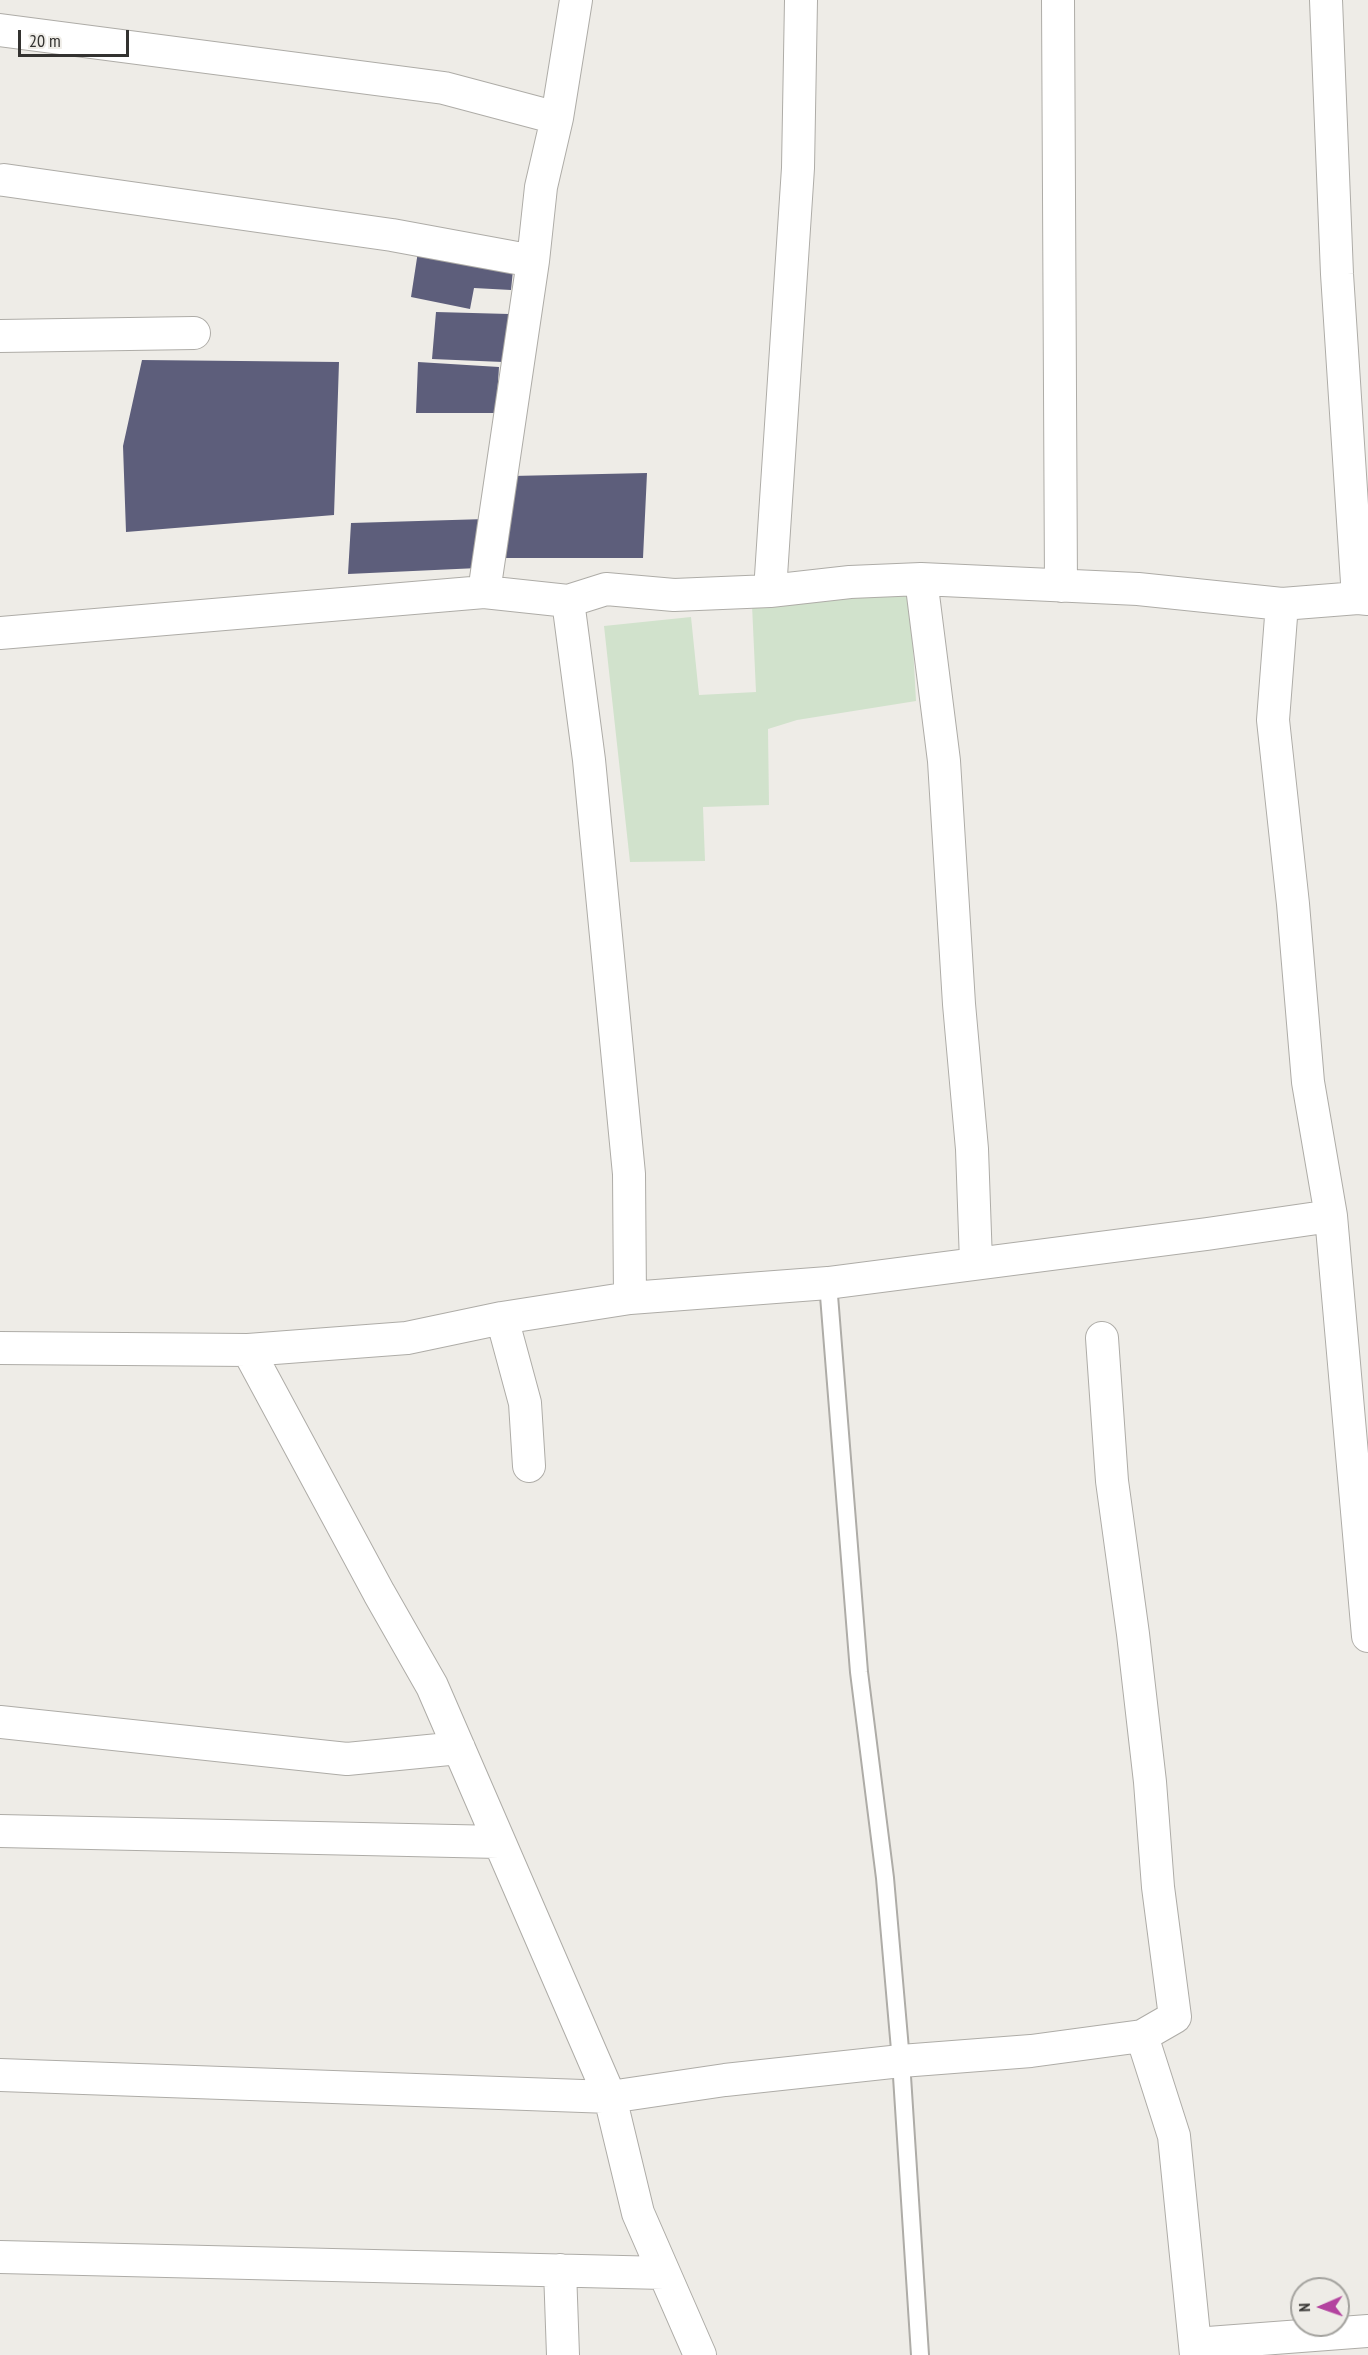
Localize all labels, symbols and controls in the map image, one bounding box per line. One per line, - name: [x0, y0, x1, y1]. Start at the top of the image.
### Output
- scale bar: [21, 18, 132, 56]
- text: 20 m: [29, 29, 61, 52]
- north arrow: [1290, 2277, 1350, 2337]
- text: N: [1294, 2303, 1314, 2312]

